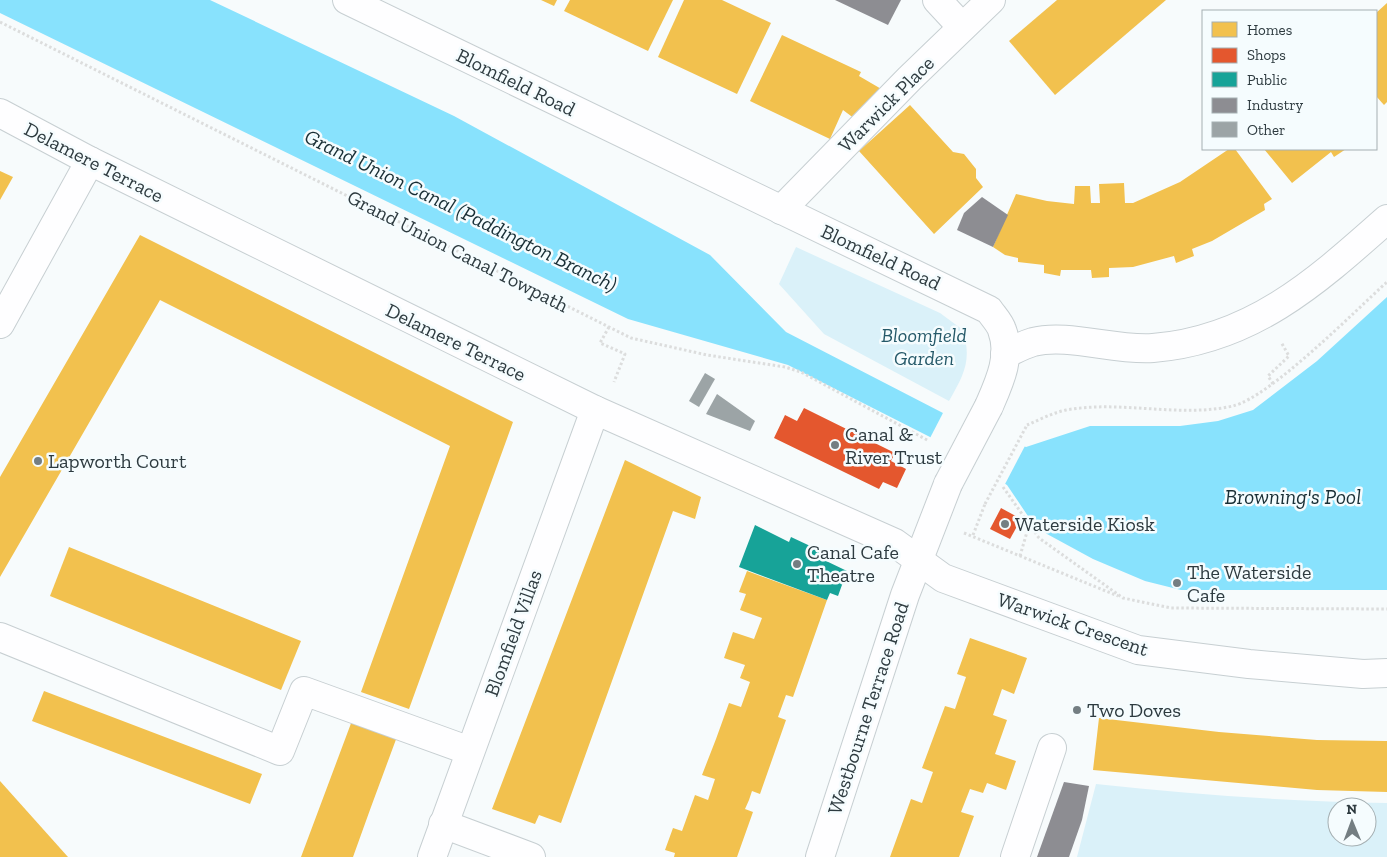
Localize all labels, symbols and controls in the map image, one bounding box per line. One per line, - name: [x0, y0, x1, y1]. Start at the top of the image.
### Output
- legend: [1202, 10, 1377, 150]
- text: Homes: [1247, 21, 1292, 39]
- street label: Blomfield Road: [453, 43, 579, 121]
- text: Shops: [1247, 46, 1286, 64]
- street label: Warwick Place: [833, 51, 939, 157]
- text: Public: [1247, 71, 1287, 89]
- text: Industry: [1247, 96, 1304, 114]
- street label: Delamere Terrace: [21, 117, 167, 207]
- text: Other: [1247, 121, 1285, 139]
- water label: Grand Union Canal (Paddington Branch): [301, 123, 621, 297]
- street label: Grand Union Canal Towpath: [343, 185, 573, 318]
- street label: Blomfield Road: [817, 219, 945, 295]
- street label: Delamere Terrace: [382, 298, 530, 386]
- park label: Bloomfield Garden: [881, 323, 967, 370]
- place label: Canal & River Trust: [845, 422, 943, 469]
- marker: Canal & River Trust: [829, 439, 841, 451]
- place label: Lapworth Court: [48, 449, 187, 473]
- marker: Lapworth Court: [32, 455, 44, 467]
- water label: Browning's Pool: [1225, 484, 1361, 509]
- place label: Waterside Kiosk: [1015, 512, 1155, 536]
- marker: Waterside Kiosk: [999, 518, 1011, 530]
- place label: Canal Cafe Theatre: [807, 540, 899, 587]
- marker: Canal Cafe Theatre: [791, 558, 803, 570]
- place label: The Waterside Cafe: [1187, 560, 1311, 607]
- street label: Blomfield Villas: [479, 566, 547, 700]
- marker: The Waterside Cafe: [1171, 577, 1183, 589]
- street label: Warwick Crescent: [994, 587, 1152, 661]
- street label: Westbourne Terrace Road: [822, 599, 914, 817]
- place label: Two Doves: [1087, 698, 1181, 722]
- marker: Two Doves: [1071, 704, 1083, 716]
- north arrow: [1327, 797, 1377, 847]
- text: N: [1346, 801, 1358, 818]

